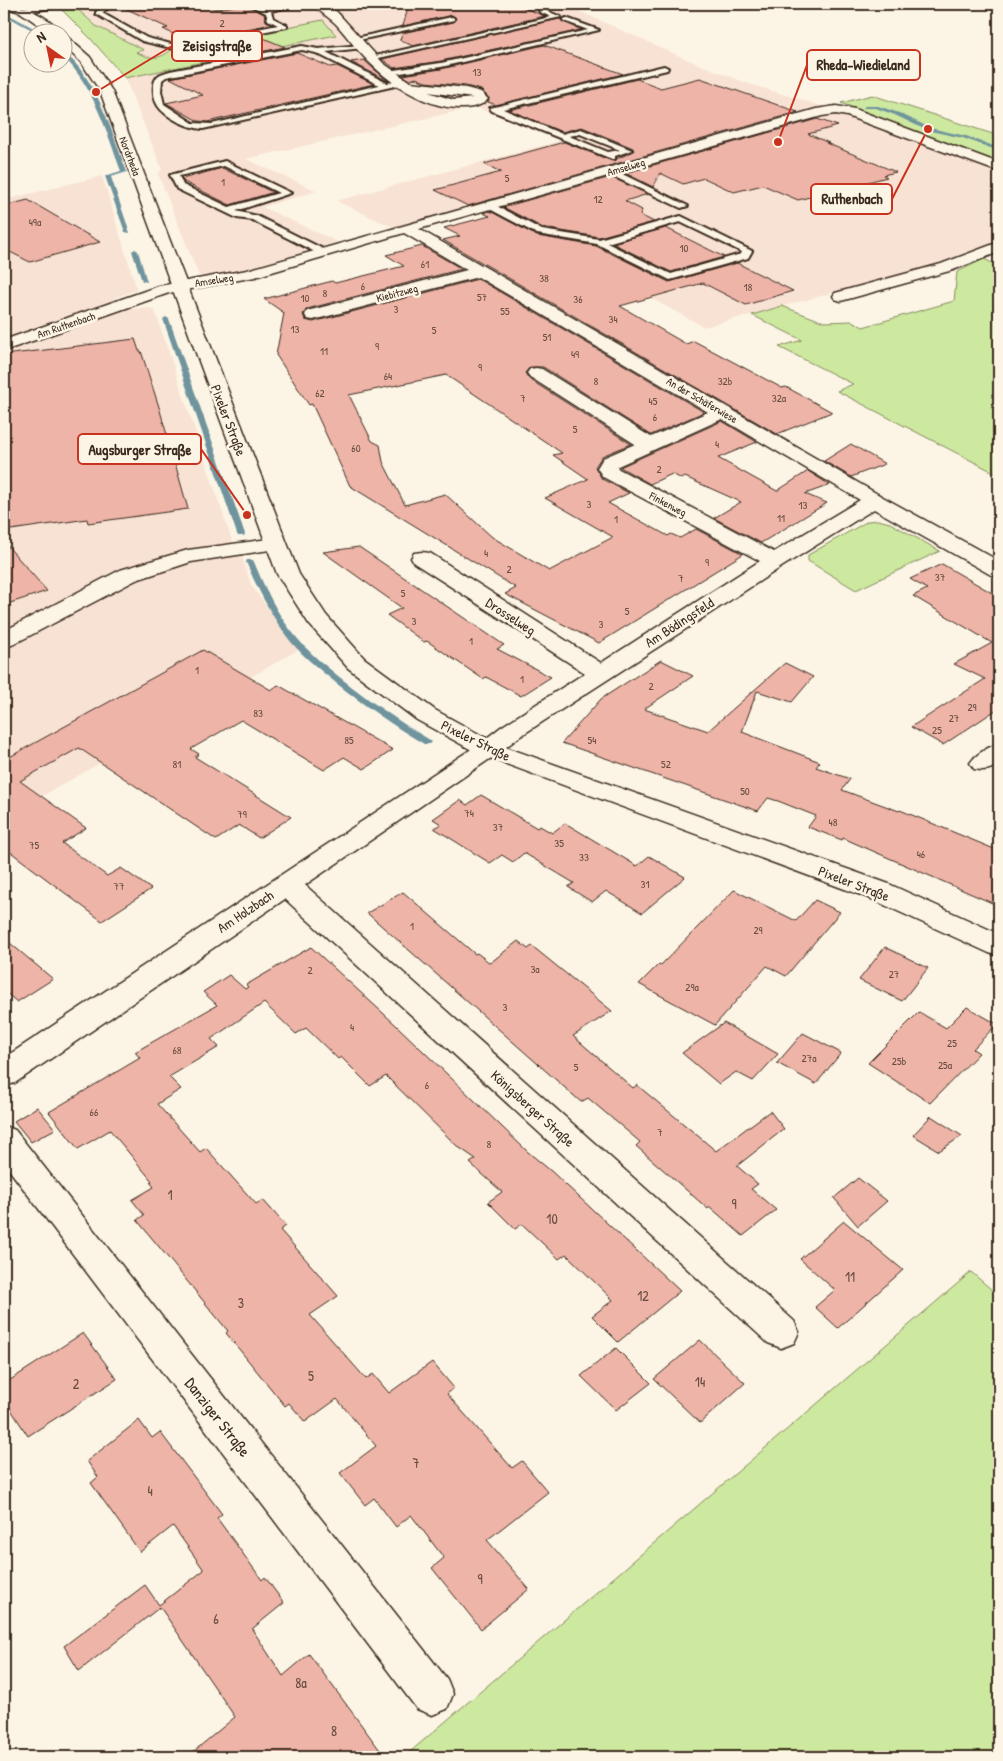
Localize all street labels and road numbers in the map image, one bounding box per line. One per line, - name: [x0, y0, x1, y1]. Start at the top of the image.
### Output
- street label: Nordrheda: [116, 135, 144, 178]
- street label: Amselweg: [605, 155, 647, 179]
- street label: Amselweg: [194, 270, 234, 290]
- street label: Kiebitzweg: [375, 281, 419, 305]
- street label: Am Ruthenbach: [35, 308, 97, 341]
- street label: An der Schäferwiese: [664, 374, 741, 426]
- street label: Pixeler Straße: [206, 382, 251, 459]
- street label: Finkenweg: [646, 488, 689, 520]
- street label: Am Bödingsfeld: [641, 592, 718, 652]
- street label: Drosselweg: [482, 593, 540, 640]
- street label: Pixeler Straße: [438, 715, 514, 766]
- street label: Pixeler Straße: [815, 861, 893, 906]
- street label: Am Holzbach: [213, 885, 277, 937]
- street label: Königsberger Straße: [486, 1065, 579, 1152]
- street label: Danziger Straße: [180, 1373, 256, 1462]

